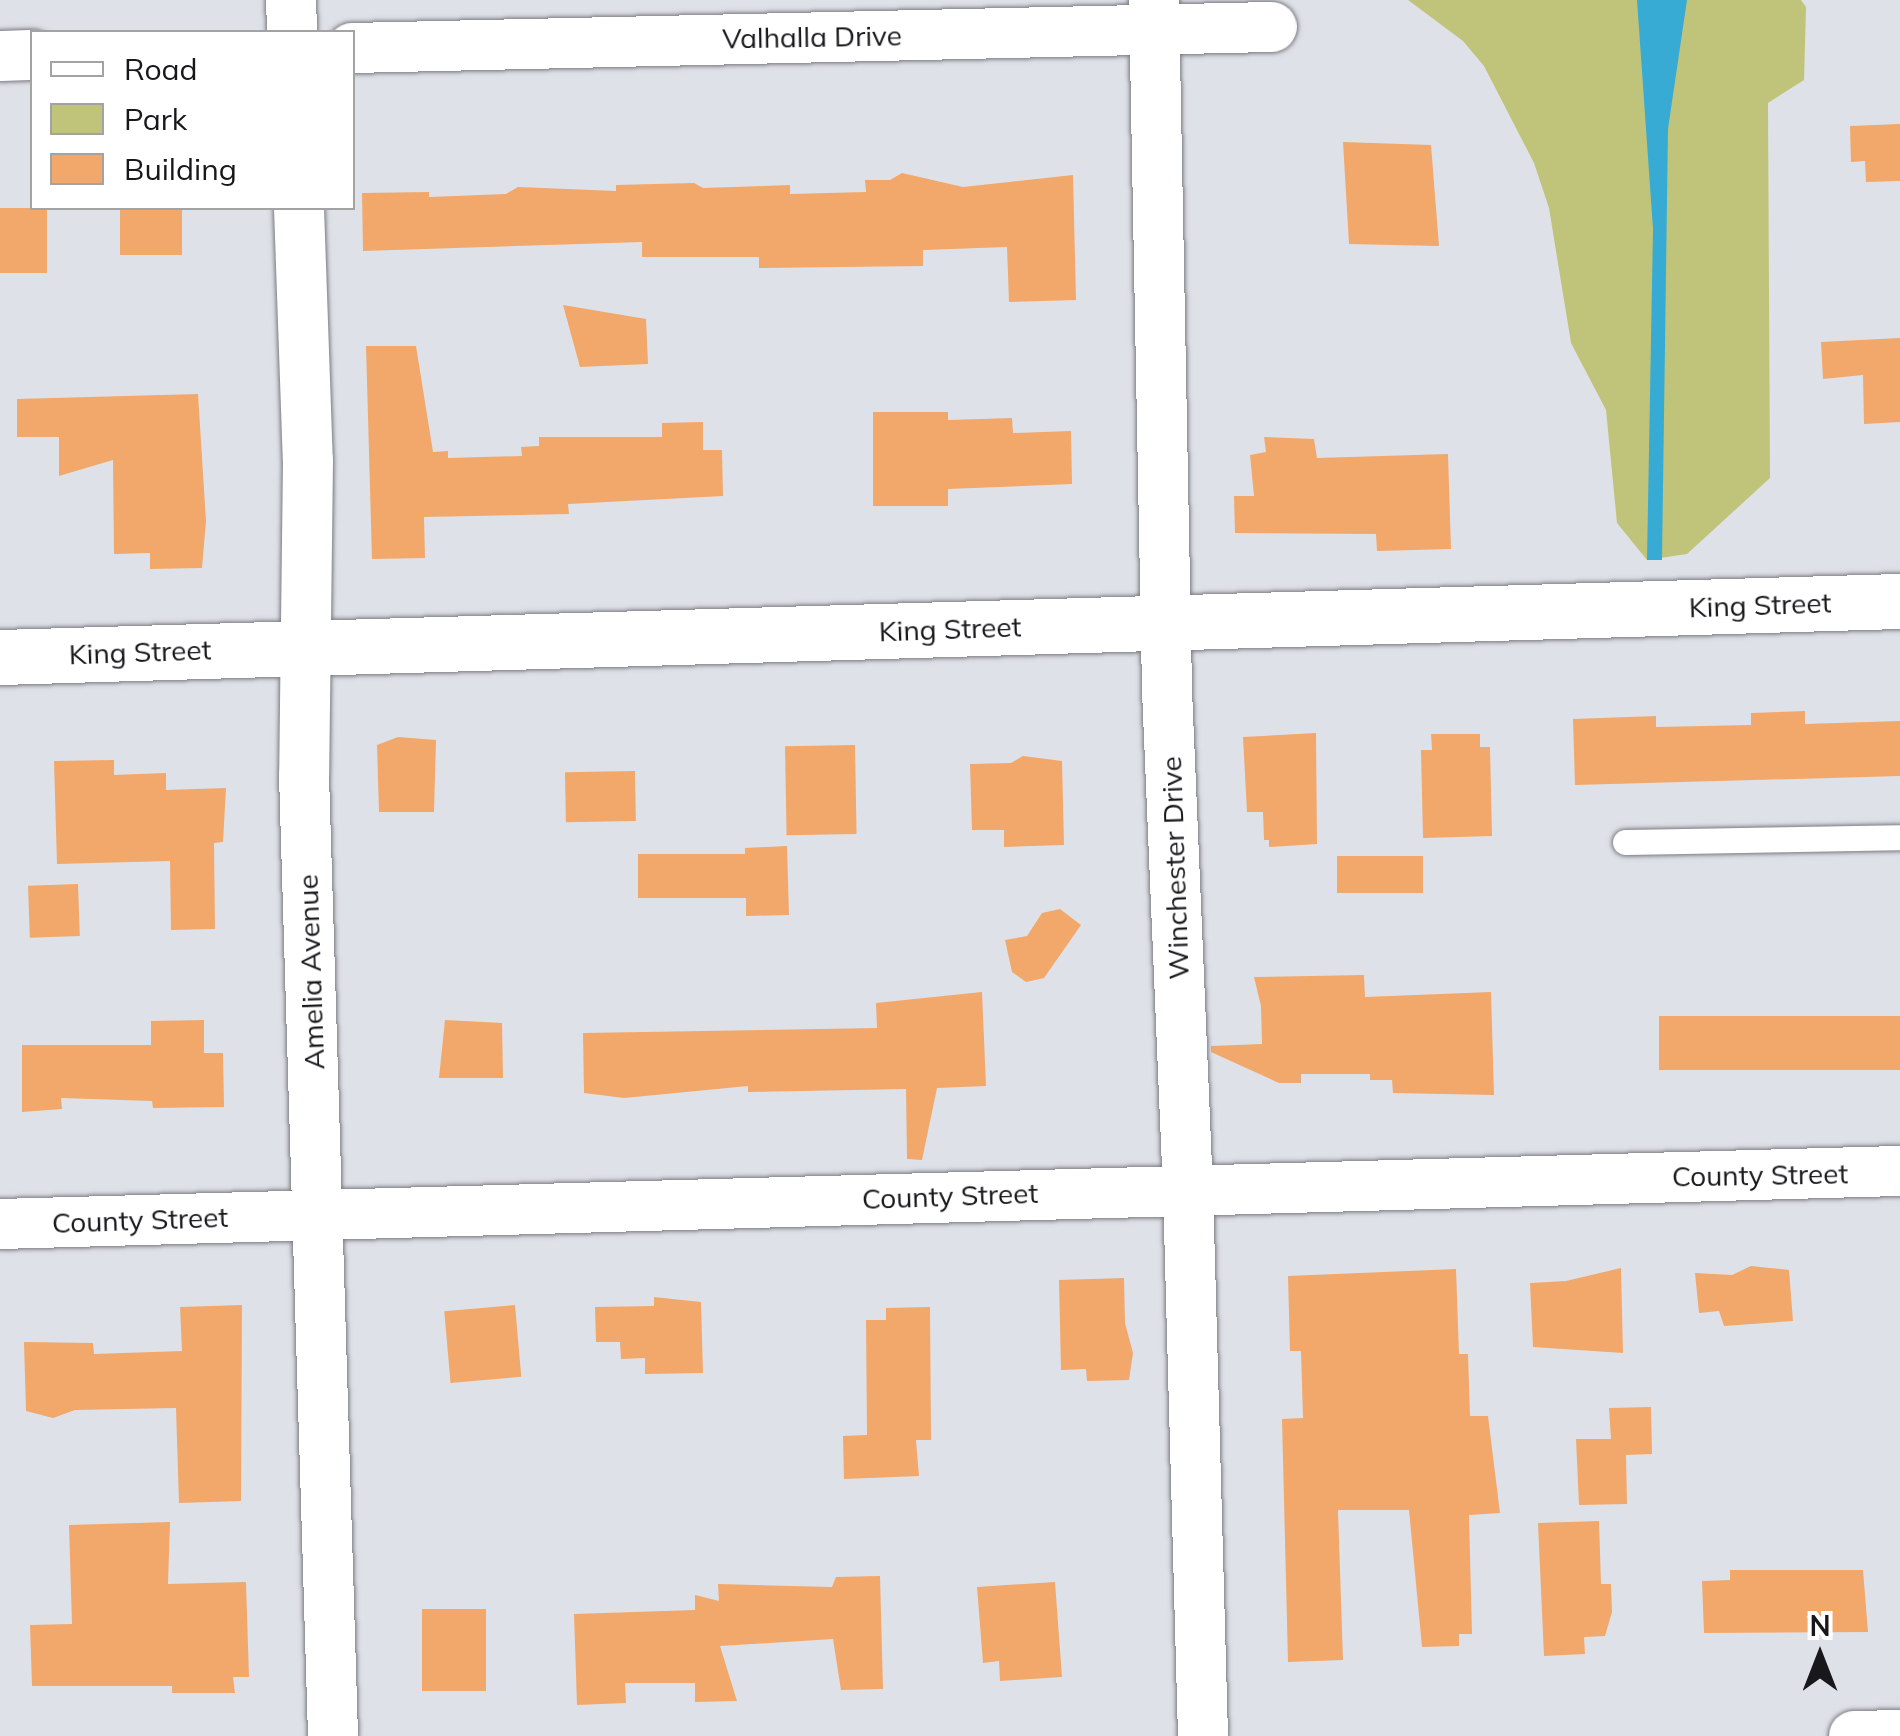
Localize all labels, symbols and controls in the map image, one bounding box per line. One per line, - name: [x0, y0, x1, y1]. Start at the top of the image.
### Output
- street label: Valhalla Drive: [722, 19, 902, 55]
- legend: [30, 30, 355, 210]
- text: Road: [124, 50, 198, 88]
- text: Park: [124, 100, 187, 138]
- text: Building: [124, 150, 237, 188]
- street label: King Street: [1688, 586, 1832, 624]
- street label: King Street: [878, 610, 1022, 648]
- street label: King Street: [68, 633, 212, 671]
- street label: Winchester Drive: [1154, 756, 1196, 980]
- street label: Amelia Avenue: [291, 874, 331, 1070]
- street label: County Street: [1672, 1157, 1848, 1193]
- street label: County Street: [861, 1176, 1039, 1216]
- street label: County Street: [51, 1200, 229, 1240]
- north arrow: [1770, 1606, 1870, 1706]
- text: N: [1809, 1608, 1831, 1643]

